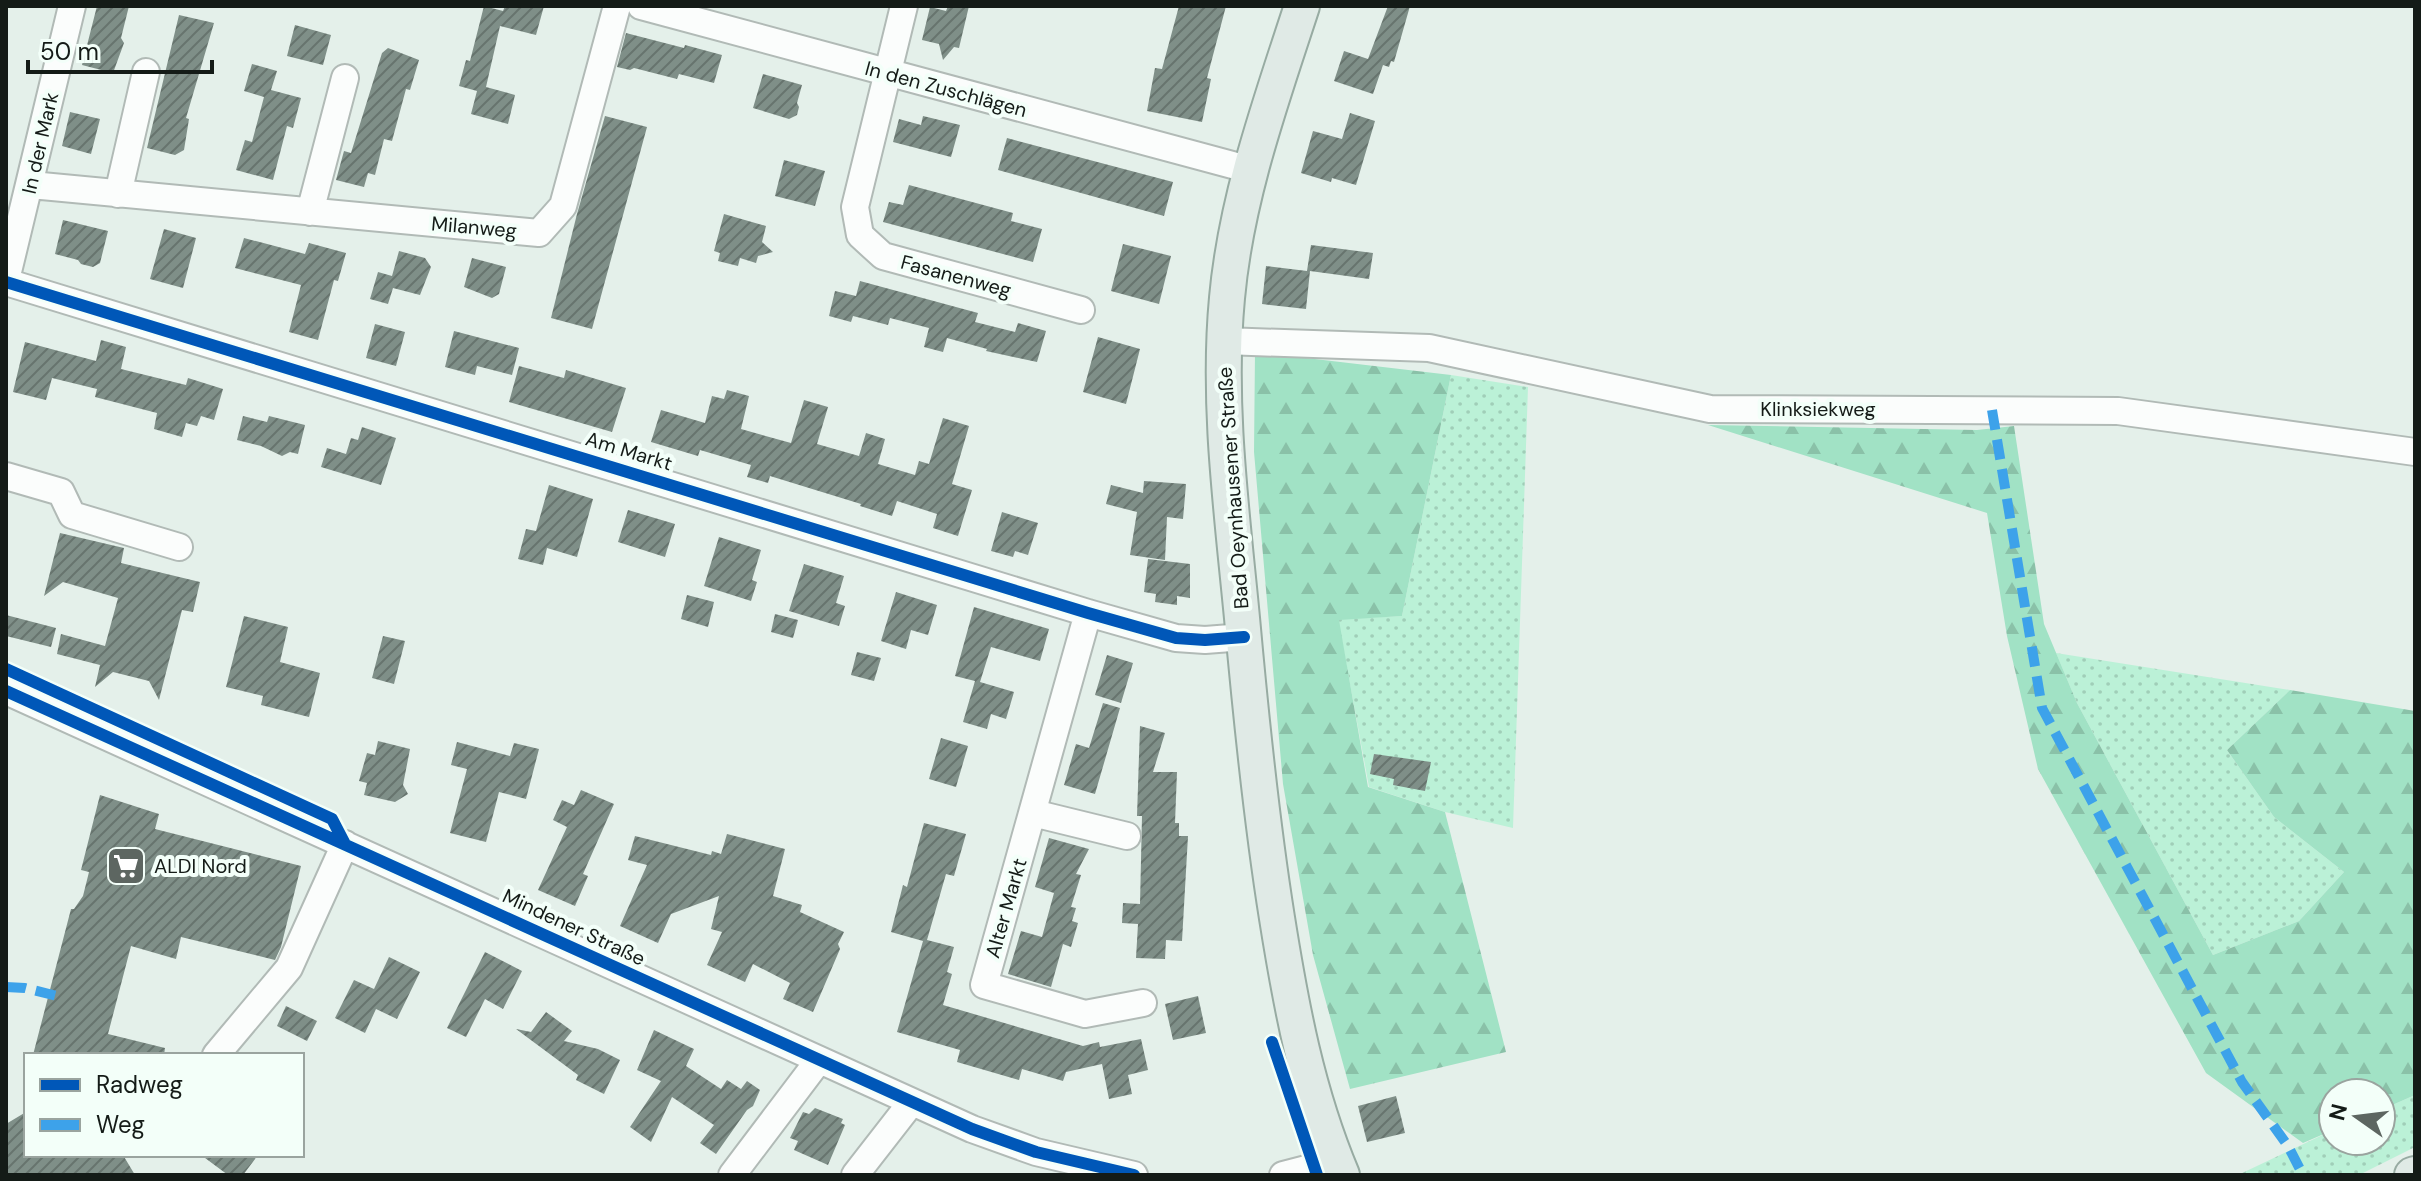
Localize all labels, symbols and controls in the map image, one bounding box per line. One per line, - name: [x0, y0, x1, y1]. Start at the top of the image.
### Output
- scale bar: [28, 24, 212, 74]
- text: 50 m: [40, 36, 99, 67]
- street label: In den Zuschlägen: [862, 55, 1030, 123]
- street label: In der Mark: [16, 90, 64, 196]
- street label: Milanweg: [430, 210, 518, 244]
- street label: Fasanenweg: [898, 249, 1014, 303]
- street label: Bad Oeynhausener Straße: [1212, 366, 1254, 610]
- street label: Klinksiekweg: [1760, 396, 1876, 422]
- street label: Am Markt: [582, 425, 676, 477]
- supermarket icon: ALDI Nord: [105, 845, 147, 887]
- place label: ALDI Nord: [154, 853, 247, 879]
- street label: Alter Markt: [979, 855, 1033, 961]
- street label: Mindener Straße: [498, 883, 650, 971]
- legend: [24, 1053, 304, 1157]
- text: Radweg: [96, 1069, 183, 1100]
- north arrow: [2317, 1077, 2397, 1157]
- text: N: [2322, 1101, 2354, 1124]
- text: Weg: [96, 1109, 145, 1140]

